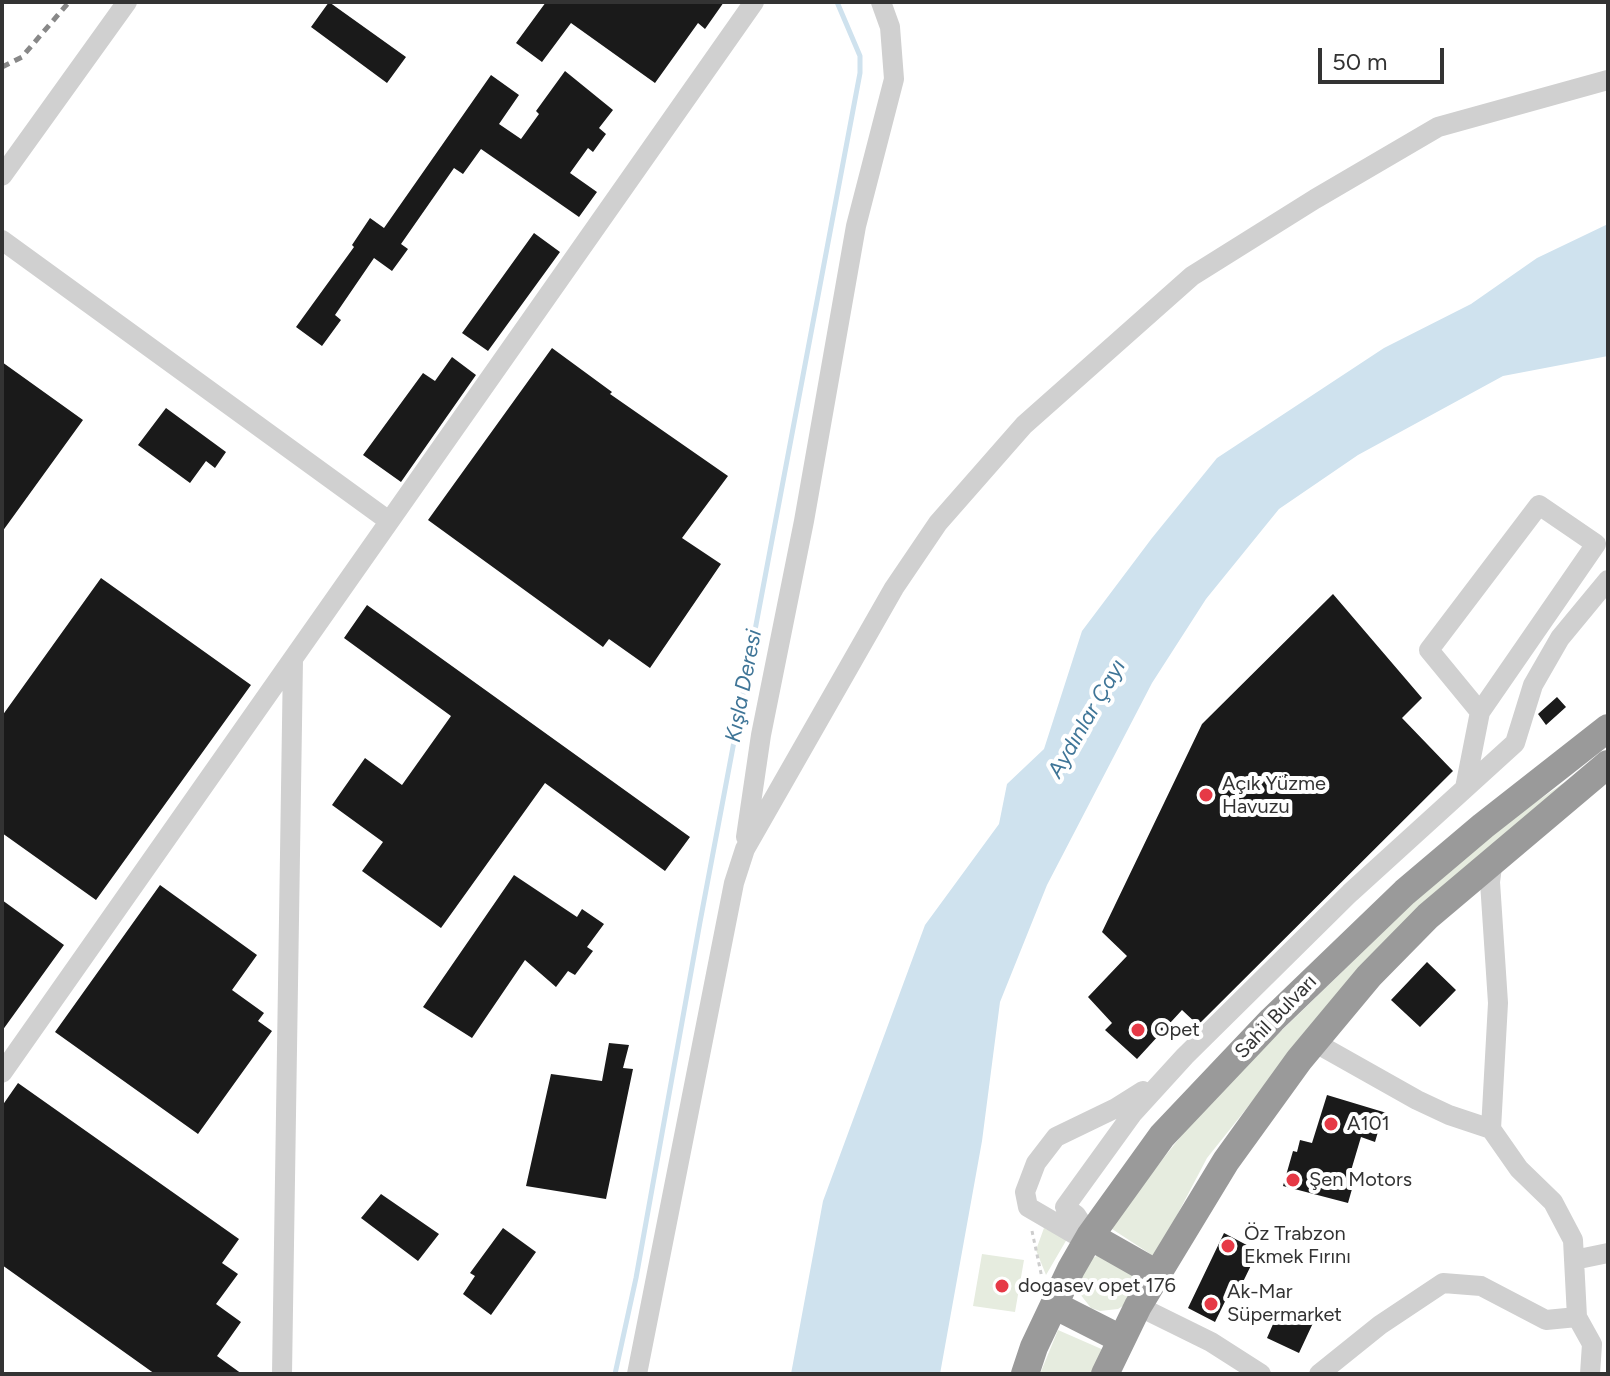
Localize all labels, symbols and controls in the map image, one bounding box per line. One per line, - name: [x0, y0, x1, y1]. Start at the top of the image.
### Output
- scale bar: [1322, 32, 1448, 82]
- text: 50 m: [1332, 47, 1388, 76]
- water label: Kışla Deresi: [720, 627, 768, 745]
- water label: Aydınlar Çayı: [1042, 655, 1132, 783]
- place label: Açık Yüzme Havuzu: [1222, 772, 1326, 819]
- marker: Açık Yüzme Havuzu: [1197, 786, 1215, 804]
- street label: Sahil Bulvarı: [1230, 970, 1322, 1064]
- place label: Opet: [1154, 1018, 1200, 1042]
- marker: Opet: [1129, 1021, 1147, 1039]
- place label: A101: [1347, 1112, 1390, 1136]
- marker: A101: [1322, 1115, 1340, 1133]
- place label: Şen Motors: [1309, 1168, 1412, 1192]
- marker: Şen Motors: [1284, 1171, 1302, 1189]
- place label: Öz Trabzon Ekmek Fırını: [1244, 1222, 1351, 1269]
- marker: Öz Trabzon Ekmek Fırını: [1219, 1237, 1237, 1255]
- place label: dogasev opet 176: [1018, 1274, 1176, 1298]
- marker: dogasev opet 176: [993, 1277, 1011, 1295]
- place label: Ak-Mar Süpermarket: [1227, 1280, 1342, 1327]
- marker: Ak-Mar Süpermarket: [1202, 1295, 1220, 1313]

